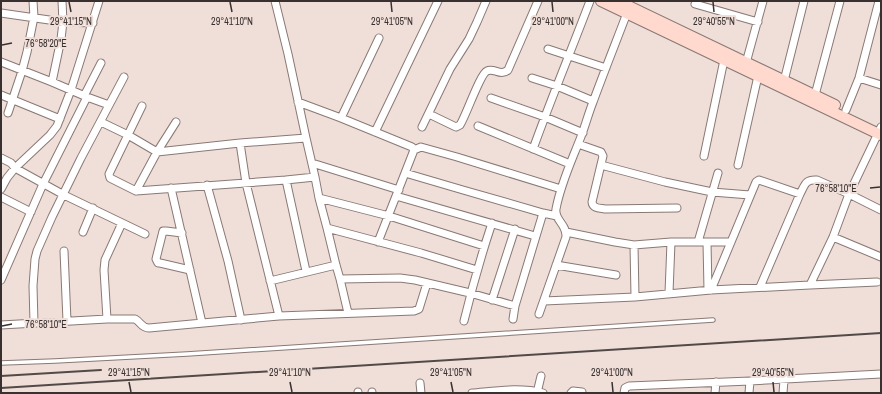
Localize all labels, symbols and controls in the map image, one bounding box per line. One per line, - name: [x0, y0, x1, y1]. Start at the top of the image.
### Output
- text: 29°41'15"N: [50, 15, 92, 28]
- text: 29°41'10"N: [211, 15, 253, 28]
- text: 29°41'05"N: [371, 15, 413, 28]
- text: 29°41'00"N: [532, 15, 574, 28]
- text: 29°40'55"N: [693, 15, 735, 28]
- text: 76°58'20"E: [25, 37, 67, 50]
- text: 76°58'10"E: [815, 182, 857, 195]
- text: 76°58'10"E: [25, 318, 67, 331]
- text: 29°41'15"N: [108, 366, 150, 379]
- text: 29°41'10"N: [269, 366, 311, 379]
- text: 29°41'05"N: [430, 366, 472, 379]
- text: 29°41'00"N: [591, 366, 633, 379]
- text: 29°40'55"N: [752, 366, 794, 379]

